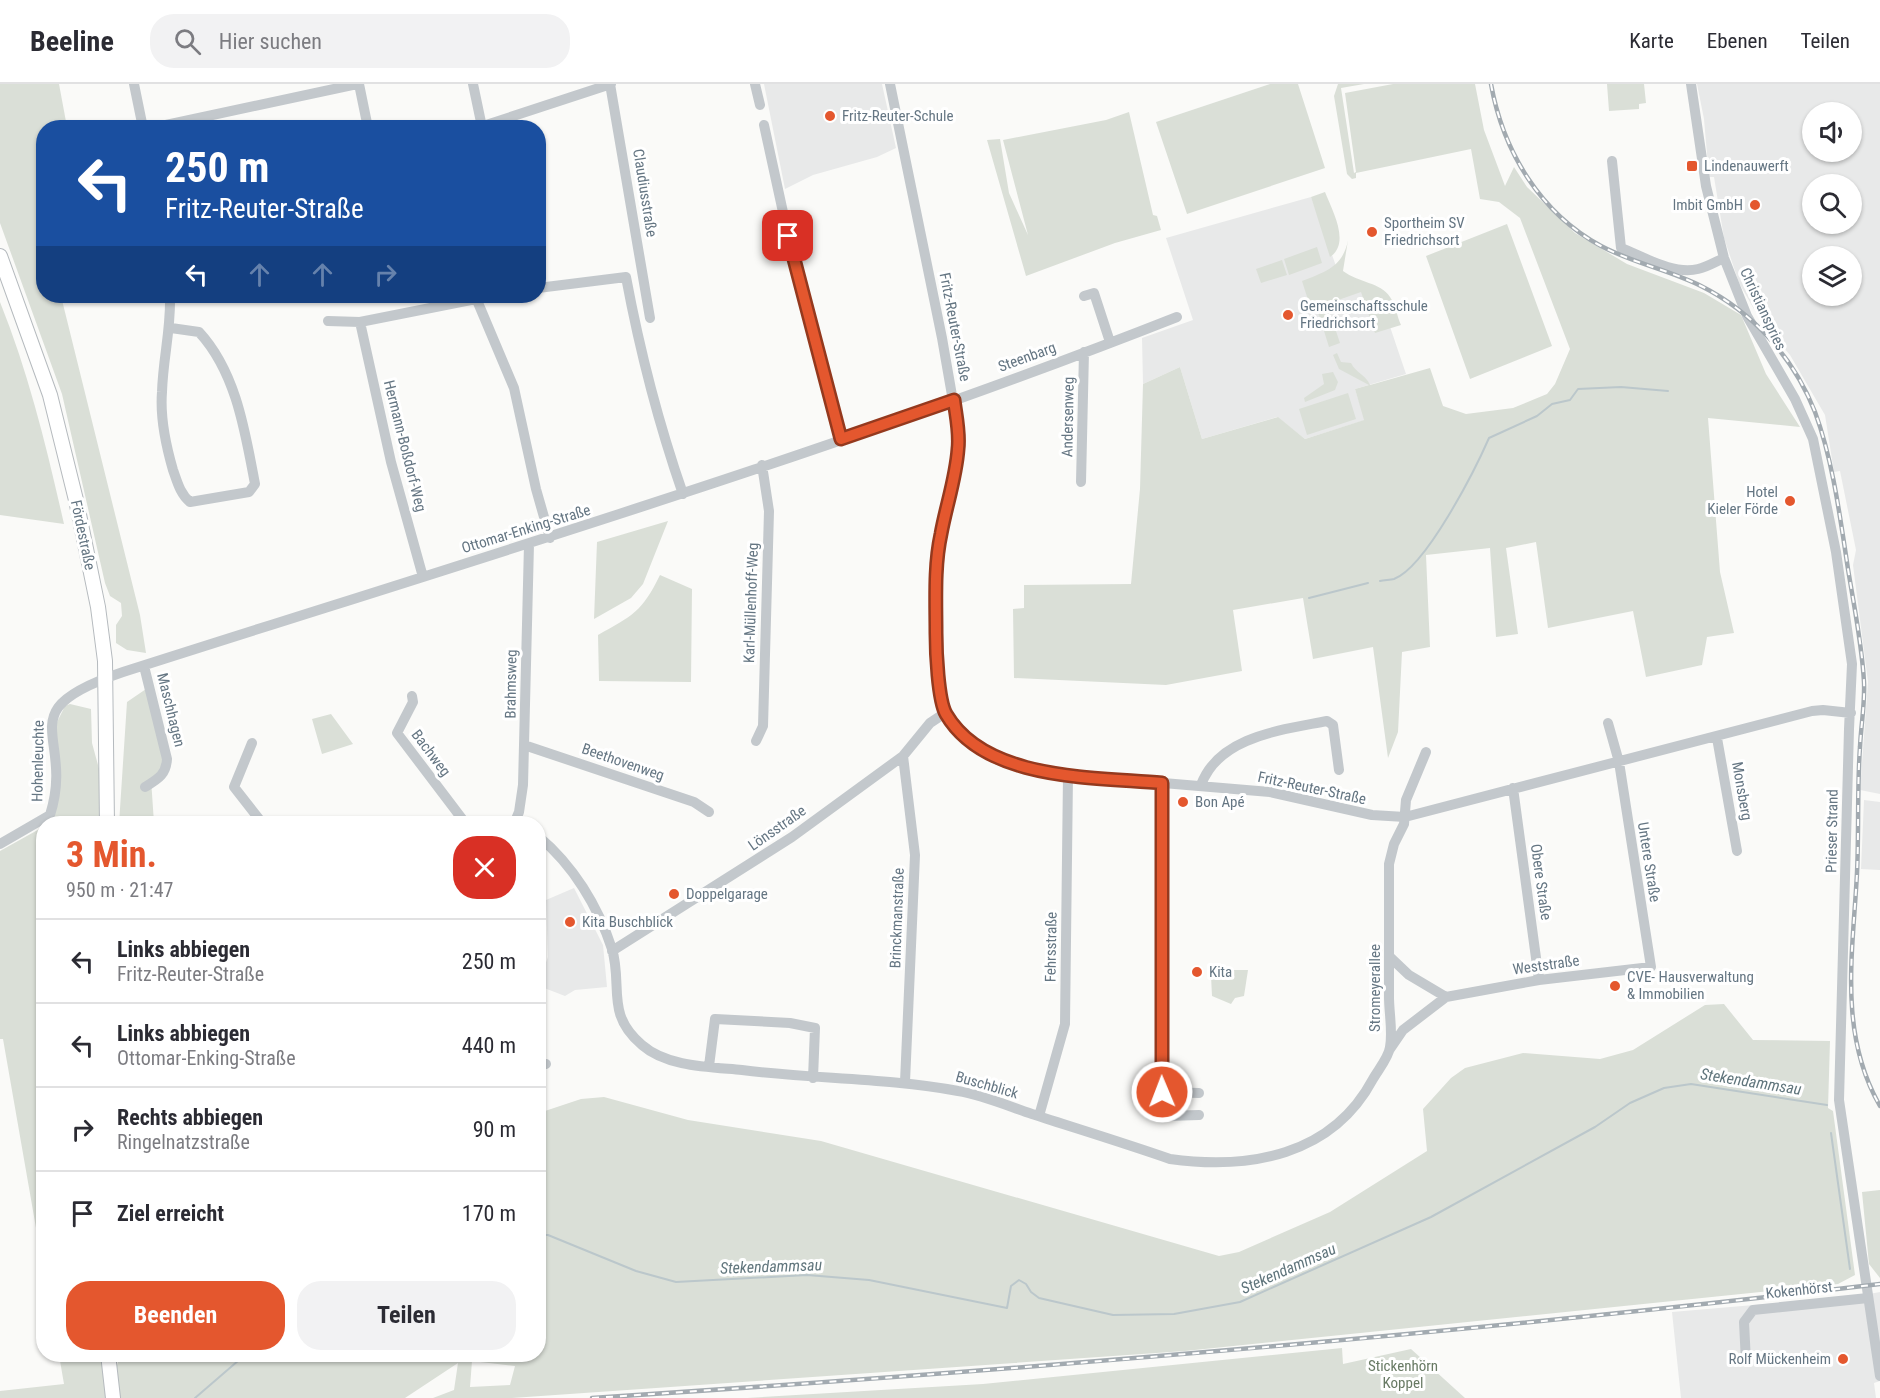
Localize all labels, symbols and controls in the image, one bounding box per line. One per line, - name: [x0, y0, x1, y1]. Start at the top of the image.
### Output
- search box: [150, 14, 570, 68]
- text: Beeline: [30, 25, 114, 58]
- icon: search: [171, 25, 204, 58]
- text: Hier suchen: [219, 29, 322, 54]
- text: Karte: [1629, 29, 1674, 53]
- text: Ebenen: [1707, 29, 1768, 53]
- text: Teilen: [1801, 29, 1850, 53]
- map controls: [1802, 102, 1862, 306]
- button: sound: [1802, 102, 1862, 162]
- place label: Fritz-Reuter-Schule: [842, 107, 953, 125]
- marker: Fritz-Reuter-Schule: [823, 109, 837, 123]
- text: 250 m: [165, 143, 270, 192]
- icon: left: [66, 144, 144, 222]
- street label: Claudiusstraße: [629, 148, 661, 238]
- place label: Lindenauwerft: [1704, 157, 1789, 175]
- marker: Lindenauwerft: [1685, 159, 1699, 173]
- button: search: [1802, 174, 1862, 234]
- text: Fritz-Reuter-Straße: [165, 193, 364, 225]
- place label: lmbit GmbH: [1673, 196, 1743, 214]
- marker: lmbit GmbH: [1748, 198, 1762, 212]
- pin: [762, 210, 813, 261]
- place label: Sportheim SV Friedrichsort: [1384, 214, 1465, 249]
- icon: arrive: [771, 219, 804, 252]
- marker: Sportheim SV Friedrichsort: [1365, 225, 1379, 239]
- button: layers: [1802, 246, 1862, 306]
- icon: left: [180, 258, 213, 291]
- icon: ahead: [243, 258, 276, 291]
- icon: ahead: [306, 258, 339, 291]
- icon: right: [369, 258, 402, 291]
- street label: Christianspries: [1736, 265, 1790, 353]
- street label: Fritz-Reuter-Straße: [936, 271, 974, 383]
- place label: Gemeinschaftsschule Friedrichsort: [1300, 297, 1428, 332]
- marker: Gemeinschaftsschule Friedrichsort: [1281, 308, 1295, 322]
- street label: Steenbarg: [996, 338, 1058, 376]
- street label: Andersenweg: [1058, 377, 1078, 457]
- street label: Hermann-Boßdorf-Weg: [380, 378, 430, 514]
- place label: Hotel Kieler Förde: [1707, 483, 1778, 518]
- marker: Hotel Kieler Förde: [1783, 494, 1797, 508]
- street label: Fördestraße: [67, 498, 99, 572]
- street label: Ottomar-Enking-Straße: [459, 501, 593, 557]
- street label: Karl-Müllenhoff-Weg: [740, 542, 762, 664]
- street label: Brahmsweg: [501, 649, 521, 719]
- street label: Maschhagen: [153, 671, 189, 749]
- street label: Hohenleuchte: [28, 720, 48, 802]
- street label: Bachweg: [408, 726, 454, 780]
- street label: Beethovenweg: [579, 739, 667, 785]
- street label: Monsberg: [1728, 760, 1756, 822]
- street label: Fritz-Reuter-Straße: [1256, 768, 1368, 808]
- street label: Prieser Strand: [1822, 789, 1842, 873]
- place label: Bon Apé: [1195, 793, 1245, 811]
- marker: Bon Apé: [1176, 795, 1190, 809]
- street label: Lönsstraße: [745, 802, 809, 854]
- street label: Untere Straße: [1634, 821, 1664, 903]
- text: 3 Min.: [66, 834, 157, 876]
- button: close: [453, 836, 516, 899]
- street label: Obere Straße: [1527, 843, 1555, 921]
- street label: Brinckmanstraße: [886, 867, 908, 969]
- text: 950 m · 21:47: [66, 878, 173, 902]
- place label: Doppelgarage: [686, 885, 768, 903]
- marker: Doppelgarage: [667, 887, 681, 901]
- street label: Fehrsstraße: [1041, 912, 1061, 982]
- place label: Kita Buschblick: [582, 913, 673, 931]
- marker: Kita Buschblick: [563, 915, 577, 929]
- text: Links abbiegen: [117, 937, 250, 962]
- street label: Stromeyerallee: [1366, 944, 1384, 1032]
- icon: left: [66, 945, 99, 978]
- text: 250 m: [462, 949, 516, 974]
- street label: Weststraße: [1512, 951, 1580, 979]
- text: Fritz-Reuter-Straße: [117, 962, 264, 986]
- place label: Kita: [1209, 963, 1232, 981]
- marker: Kita: [1190, 965, 1204, 979]
- place label: CVE- Hausverwaltung & Immobilien: [1627, 968, 1754, 1003]
- marker: CVE- Hausverwaltung & Immobilien: [1608, 979, 1622, 993]
- text: Links abbiegen: [117, 1021, 250, 1046]
- icon: left: [66, 1029, 99, 1062]
- text: 440 m: [462, 1033, 516, 1058]
- text: Ottomar-Enking-Straße: [117, 1046, 296, 1070]
- position arrow: [1130, 1060, 1194, 1124]
- water label: Stekendammsau: [1699, 1064, 1803, 1099]
- street label: Buschblick: [954, 1067, 1021, 1103]
- text: Rechts abbiegen: [117, 1105, 263, 1130]
- icon: right: [66, 1113, 99, 1146]
- text: 90 m: [473, 1117, 516, 1142]
- text: Ringelnatzstraße: [117, 1130, 250, 1154]
- icon: arrive: [66, 1197, 99, 1230]
- text: Ziel erreicht: [117, 1201, 224, 1226]
- text: 170 m: [462, 1201, 516, 1226]
- water label: Stekendammsau: [1238, 1239, 1339, 1298]
- water label: Stekendammsau: [720, 1255, 823, 1278]
- street label: Kokenhörst: [1765, 1278, 1833, 1302]
- button: Beenden: [66, 1281, 285, 1350]
- button: Teilen: [297, 1281, 516, 1350]
- place label: Rolf Mückenheim: [1728, 1350, 1831, 1368]
- marker: Rolf Mückenheim: [1836, 1352, 1850, 1366]
- park label: Stickenhörn Koppel: [1368, 1357, 1438, 1392]

